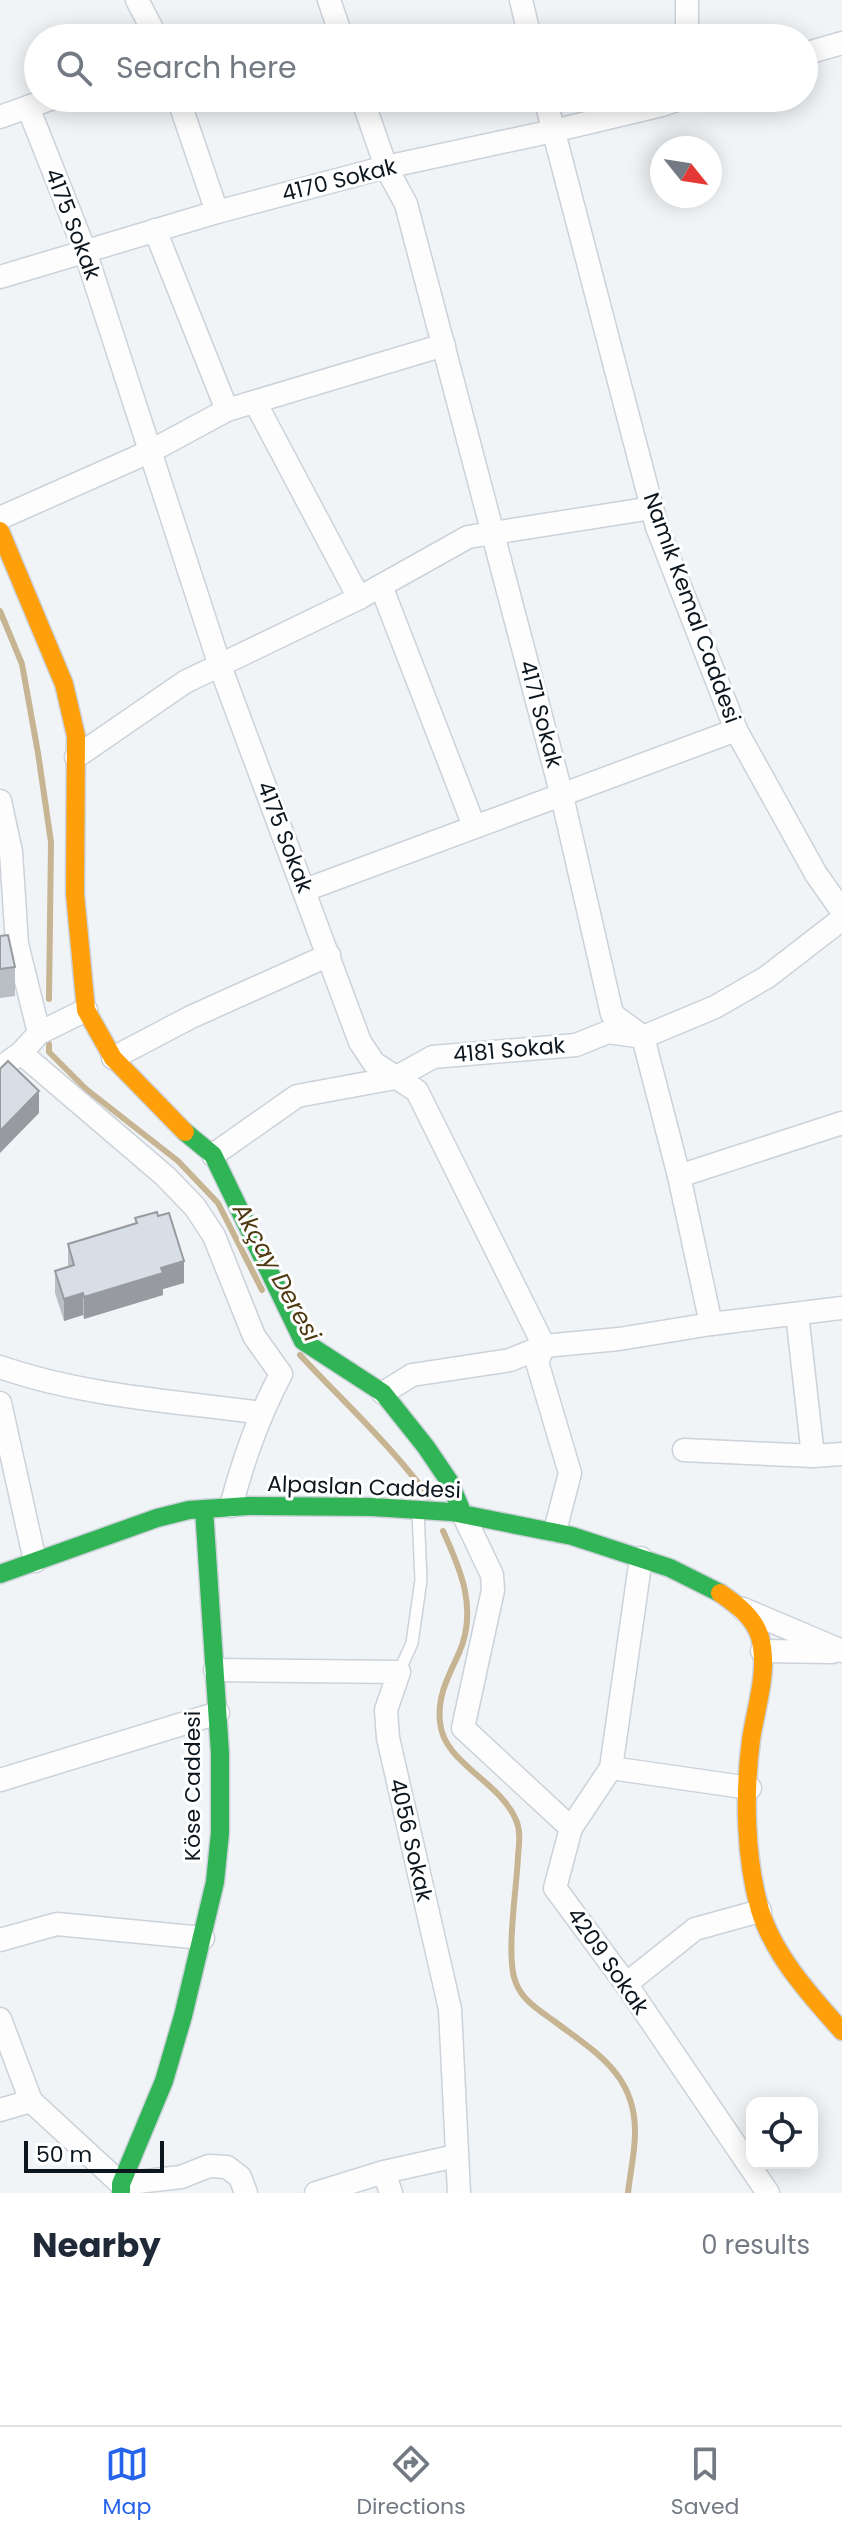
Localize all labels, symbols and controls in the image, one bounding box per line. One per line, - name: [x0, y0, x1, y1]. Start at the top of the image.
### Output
- search box: [24, 24, 818, 112]
- icon: search: [52, 46, 96, 90]
- text: Search here: [116, 46, 297, 89]
- north arrow: [650, 136, 722, 208]
- street label: 4170 Sokak: [278, 151, 400, 209]
- street label: 4175 Sokak: [38, 164, 109, 285]
- street label: Namık Kemal Caddesi: [636, 488, 748, 728]
- street label: 4171 Sokak: [512, 657, 570, 772]
- street label: 4175 Sokak: [250, 777, 321, 898]
- street label: 4181 Sokak: [452, 1030, 567, 1070]
- water label: Akçay Deresi: [225, 1196, 329, 1348]
- street label: Alpaslan Caddesi: [267, 1468, 461, 1506]
- street label: Köse Caddesi: [177, 1711, 208, 1861]
- street label: 4056 Sokak: [382, 1775, 440, 1905]
- street label: 4209 Sokak: [560, 1901, 657, 2021]
- map controls: [746, 2097, 818, 2169]
- button: locate: [746, 2097, 818, 2169]
- scale bar: [24, 2137, 164, 2173]
- text: 50 m: [36, 2139, 92, 2170]
- text: Nearby: [32, 2221, 161, 2269]
- text: 0 results: [701, 2227, 810, 2263]
- tab: Map: [103, 2442, 151, 2523]
- tab: Directions: [356, 2442, 466, 2523]
- tab: Saved: [671, 2442, 739, 2523]

